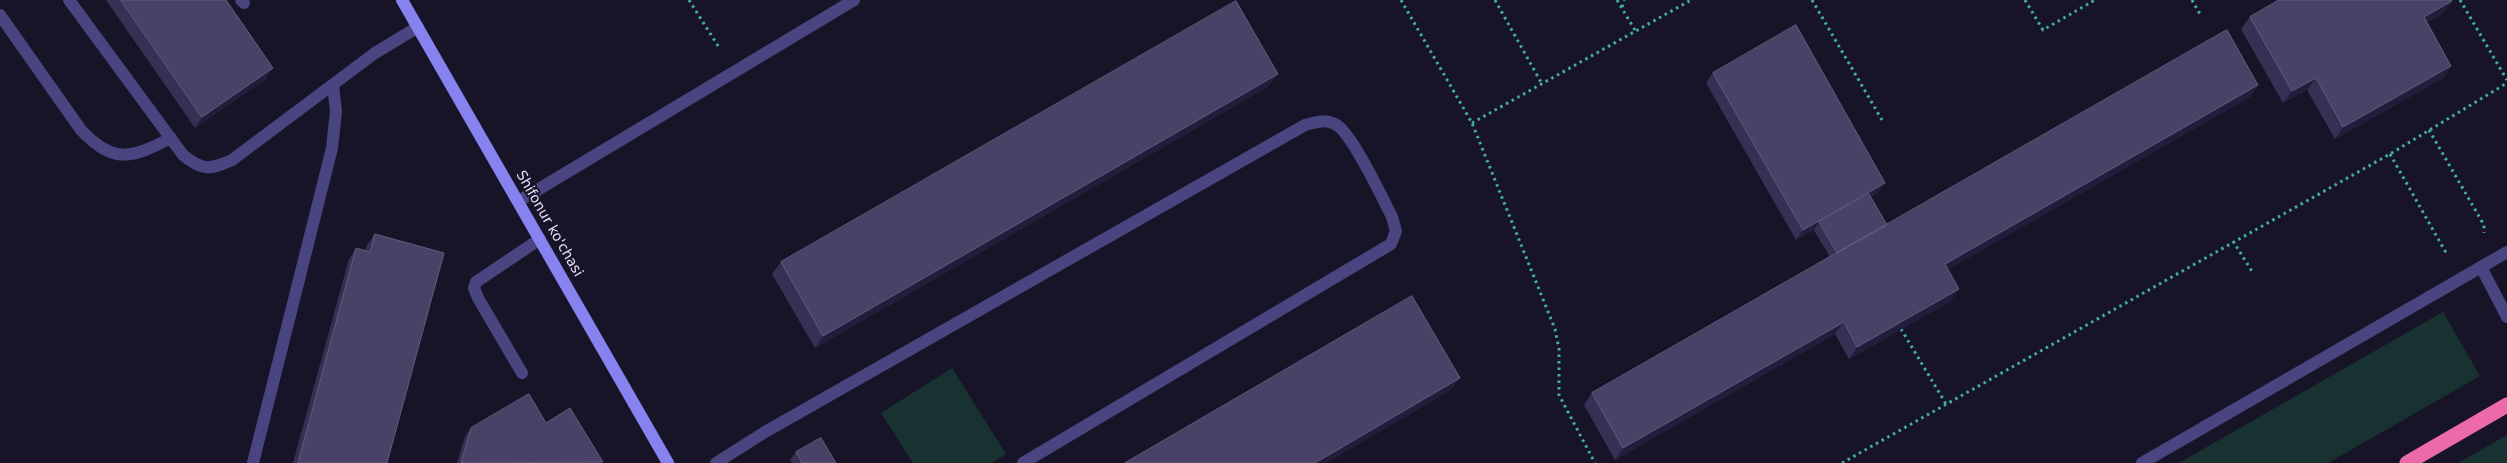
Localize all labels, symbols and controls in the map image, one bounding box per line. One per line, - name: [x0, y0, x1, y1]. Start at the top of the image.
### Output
- street label: Shifonur ko'chasi: [512, 168, 586, 280]

